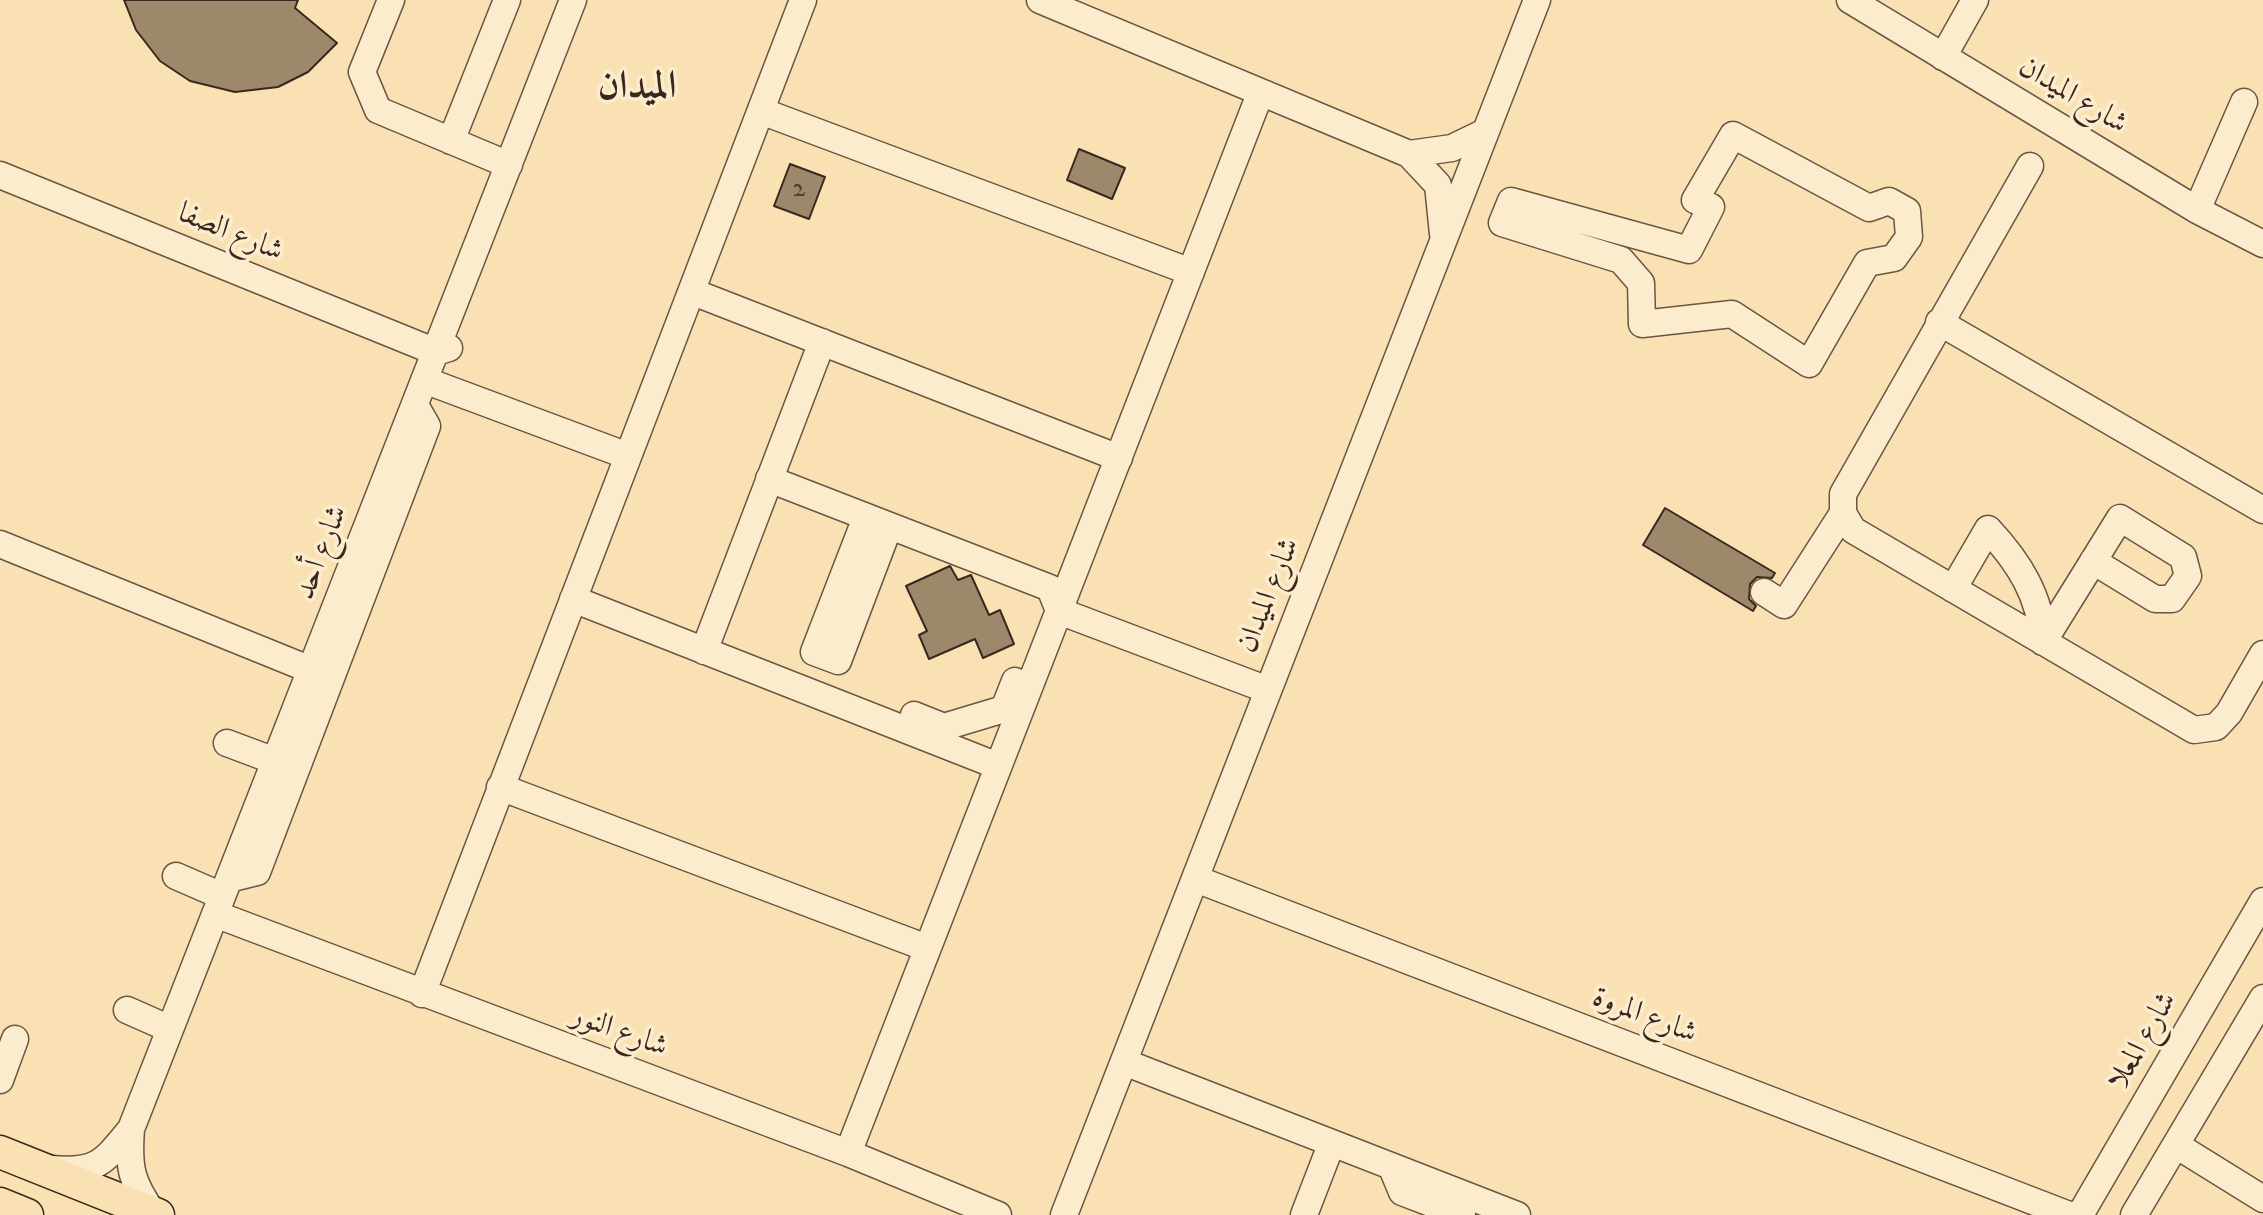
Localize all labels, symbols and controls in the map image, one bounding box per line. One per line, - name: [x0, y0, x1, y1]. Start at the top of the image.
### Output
- street label: شارع الميدان: [2011, 50, 2133, 144]
- district label: الميدان: [598, 66, 676, 112]
- house number: 2: [793, 175, 805, 207]
- street label: شارع الصفا: [172, 197, 288, 271]
- street label: شارع أحد: [289, 501, 357, 605]
- street label: شارع الميدان: [1231, 533, 1309, 659]
- street label: شارع المروة: [1587, 981, 1701, 1053]
- street label: شارع المعلا: [2102, 987, 2186, 1097]
- street label: شارع النور: [566, 999, 672, 1067]

